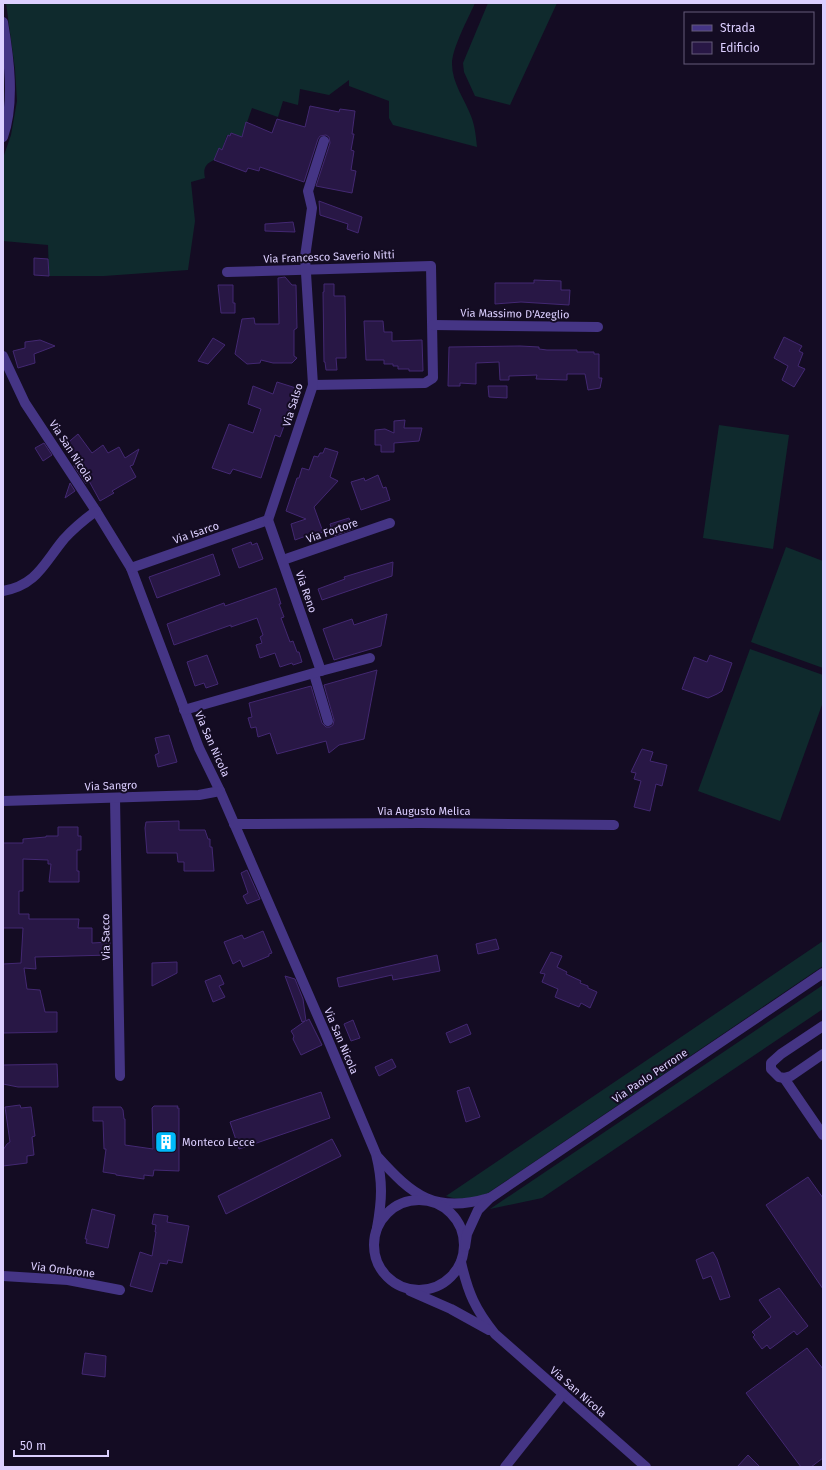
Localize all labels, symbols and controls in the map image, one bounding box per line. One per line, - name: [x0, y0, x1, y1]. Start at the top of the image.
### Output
- legend: [684, 12, 814, 64]
- text: Strada: [720, 21, 755, 35]
- text: Edificio: [720, 41, 760, 55]
- street label: Via Francesco Saverio Nitti: [263, 248, 395, 266]
- street label: Via Massimo D'Azeglio: [460, 307, 570, 321]
- street label: Via Salso: [280, 382, 306, 428]
- street label: Via San Nicola: [46, 418, 96, 484]
- street label: Via Fortore: [304, 516, 360, 546]
- street label: Via Isarco: [171, 519, 221, 547]
- street label: Via Reno: [293, 569, 319, 615]
- street label: Via San Nicola: [192, 709, 232, 779]
- street label: Via Sangro: [84, 779, 138, 793]
- street label: Via Augusto Melica: [377, 805, 471, 818]
- street label: Via Sacco: [99, 914, 113, 960]
- street label: Via San Nicola: [321, 1006, 361, 1076]
- street label: Via Paolo Perrone: [610, 1046, 690, 1106]
- building icon: Monteco Lecce: [153, 1129, 179, 1155]
- place label: Monteco Lecce: [182, 1136, 255, 1149]
- street label: Via Ombrone: [30, 1260, 96, 1280]
- street label: Via San Nicola: [547, 1364, 609, 1420]
- scale bar: [14, 1432, 108, 1458]
- text: 50 m: [20, 1439, 46, 1453]

